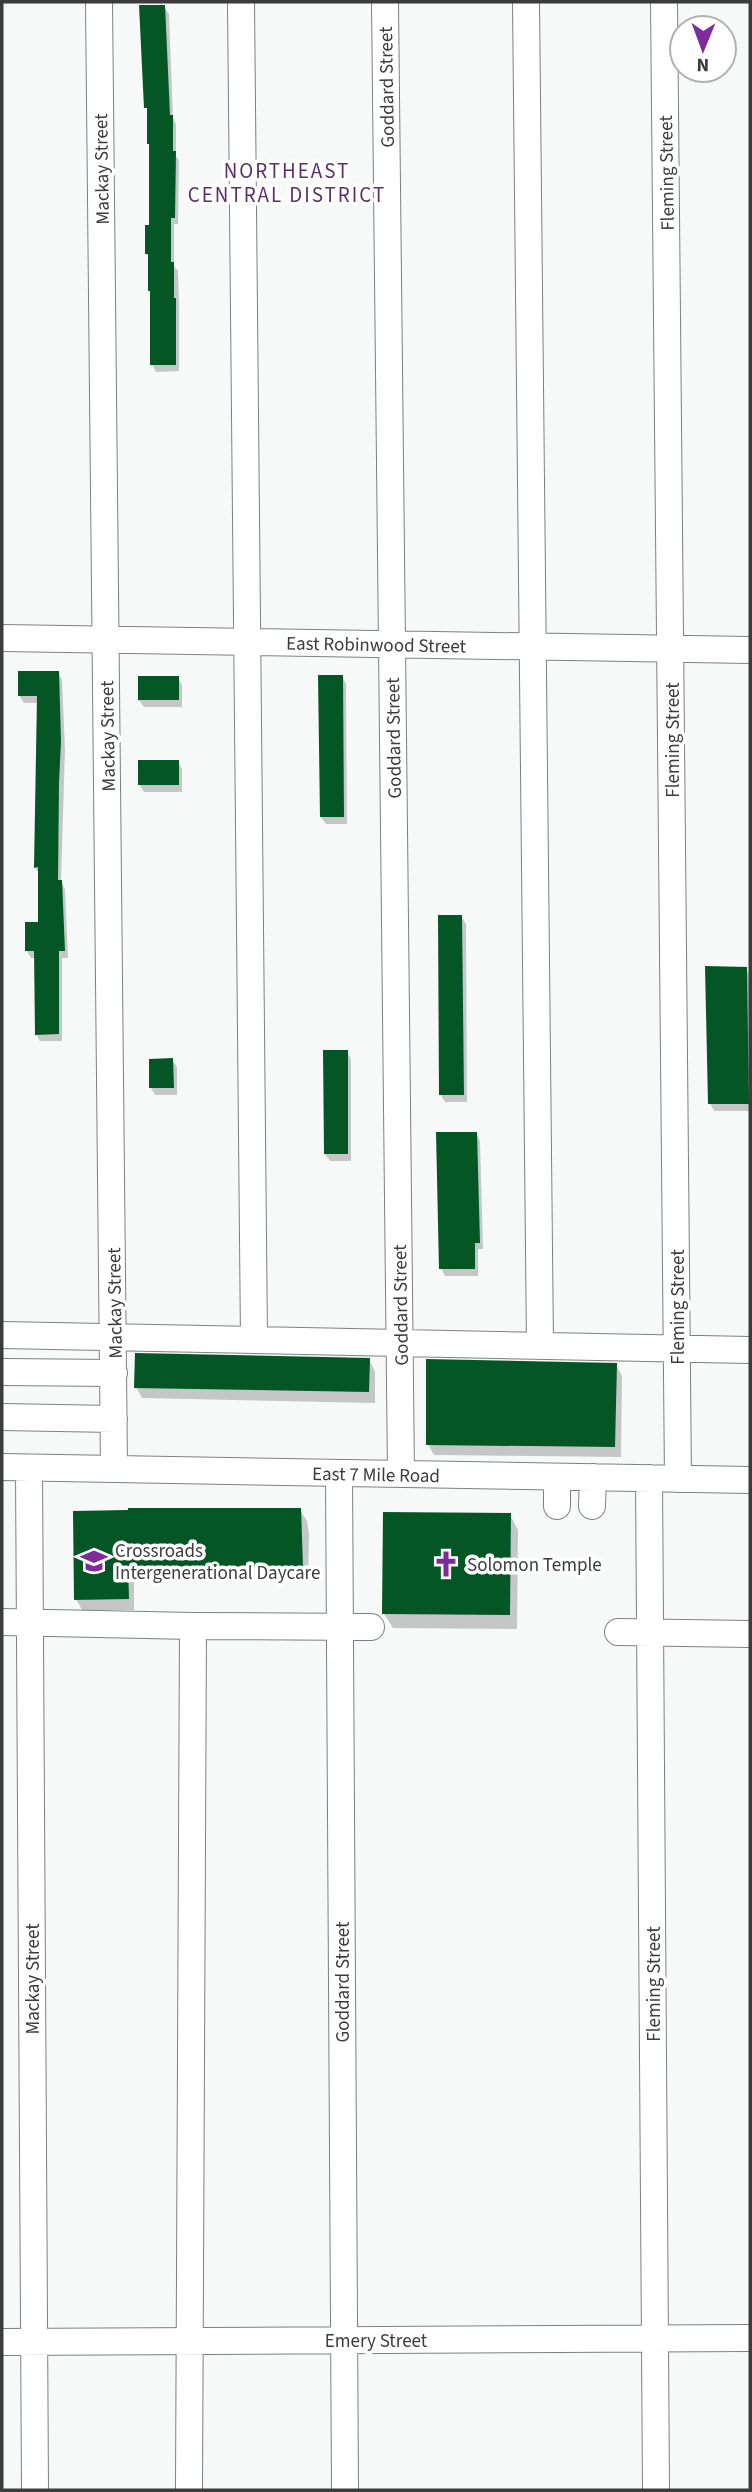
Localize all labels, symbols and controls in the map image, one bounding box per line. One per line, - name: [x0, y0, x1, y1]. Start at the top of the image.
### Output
- north arrow: [668, 14, 738, 84]
- street label: Goddard Street: [373, 26, 402, 148]
- text: N: [696, 51, 709, 78]
- street label: Mackay Street: [88, 113, 117, 225]
- street label: Fleming Street: [653, 114, 682, 231]
- district label: NORTHEAST CENTRAL DISTRICT: [188, 156, 386, 210]
- street label: East Robinwood Street: [286, 630, 467, 661]
- street label: Goddard Street: [380, 677, 409, 799]
- street label: Mackay Street: [94, 680, 123, 792]
- street label: Fleming Street: [660, 682, 687, 798]
- street label: Goddard Street: [387, 1244, 416, 1366]
- street label: Mackay Street: [101, 1247, 130, 1359]
- street label: Fleming Street: [665, 1249, 692, 1365]
- street label: East 7 Mile Road: [312, 1461, 440, 1490]
- place label: Crossroads Intergenerational Daycare: [115, 1538, 320, 1587]
- school or university icon: Crossroads Intergenerational Daycare: [79, 1546, 109, 1576]
- church icon: Solomon Temple: [431, 1549, 461, 1579]
- place label: Solomon Temple: [467, 1552, 602, 1579]
- street label: Goddard Street: [330, 1921, 357, 2043]
- street label: Mackay Street: [20, 1923, 47, 2035]
- street label: Fleming Street: [641, 1926, 668, 2042]
- street label: Emery Street: [325, 2328, 428, 2355]

